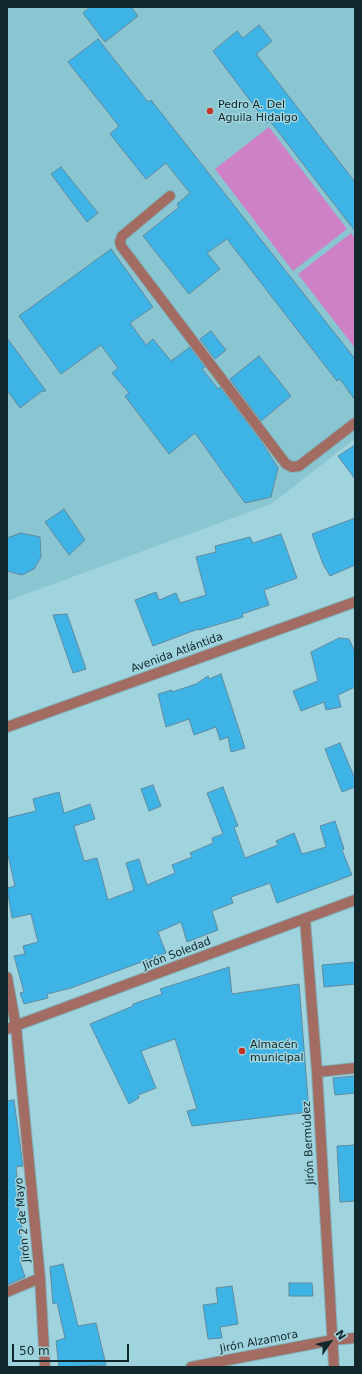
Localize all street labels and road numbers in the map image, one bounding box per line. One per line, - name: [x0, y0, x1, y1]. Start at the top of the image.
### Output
- street label: Avenida Atlántida: [129, 630, 225, 676]
- street label: Jirón Soledad: [141, 935, 213, 973]
- street label: Jirón Bermúdez: [300, 1101, 318, 1185]
- street label: Jirón 2 de Mayo: [13, 1177, 33, 1263]
- street label: Jirón Alzamora: [219, 1328, 299, 1356]

